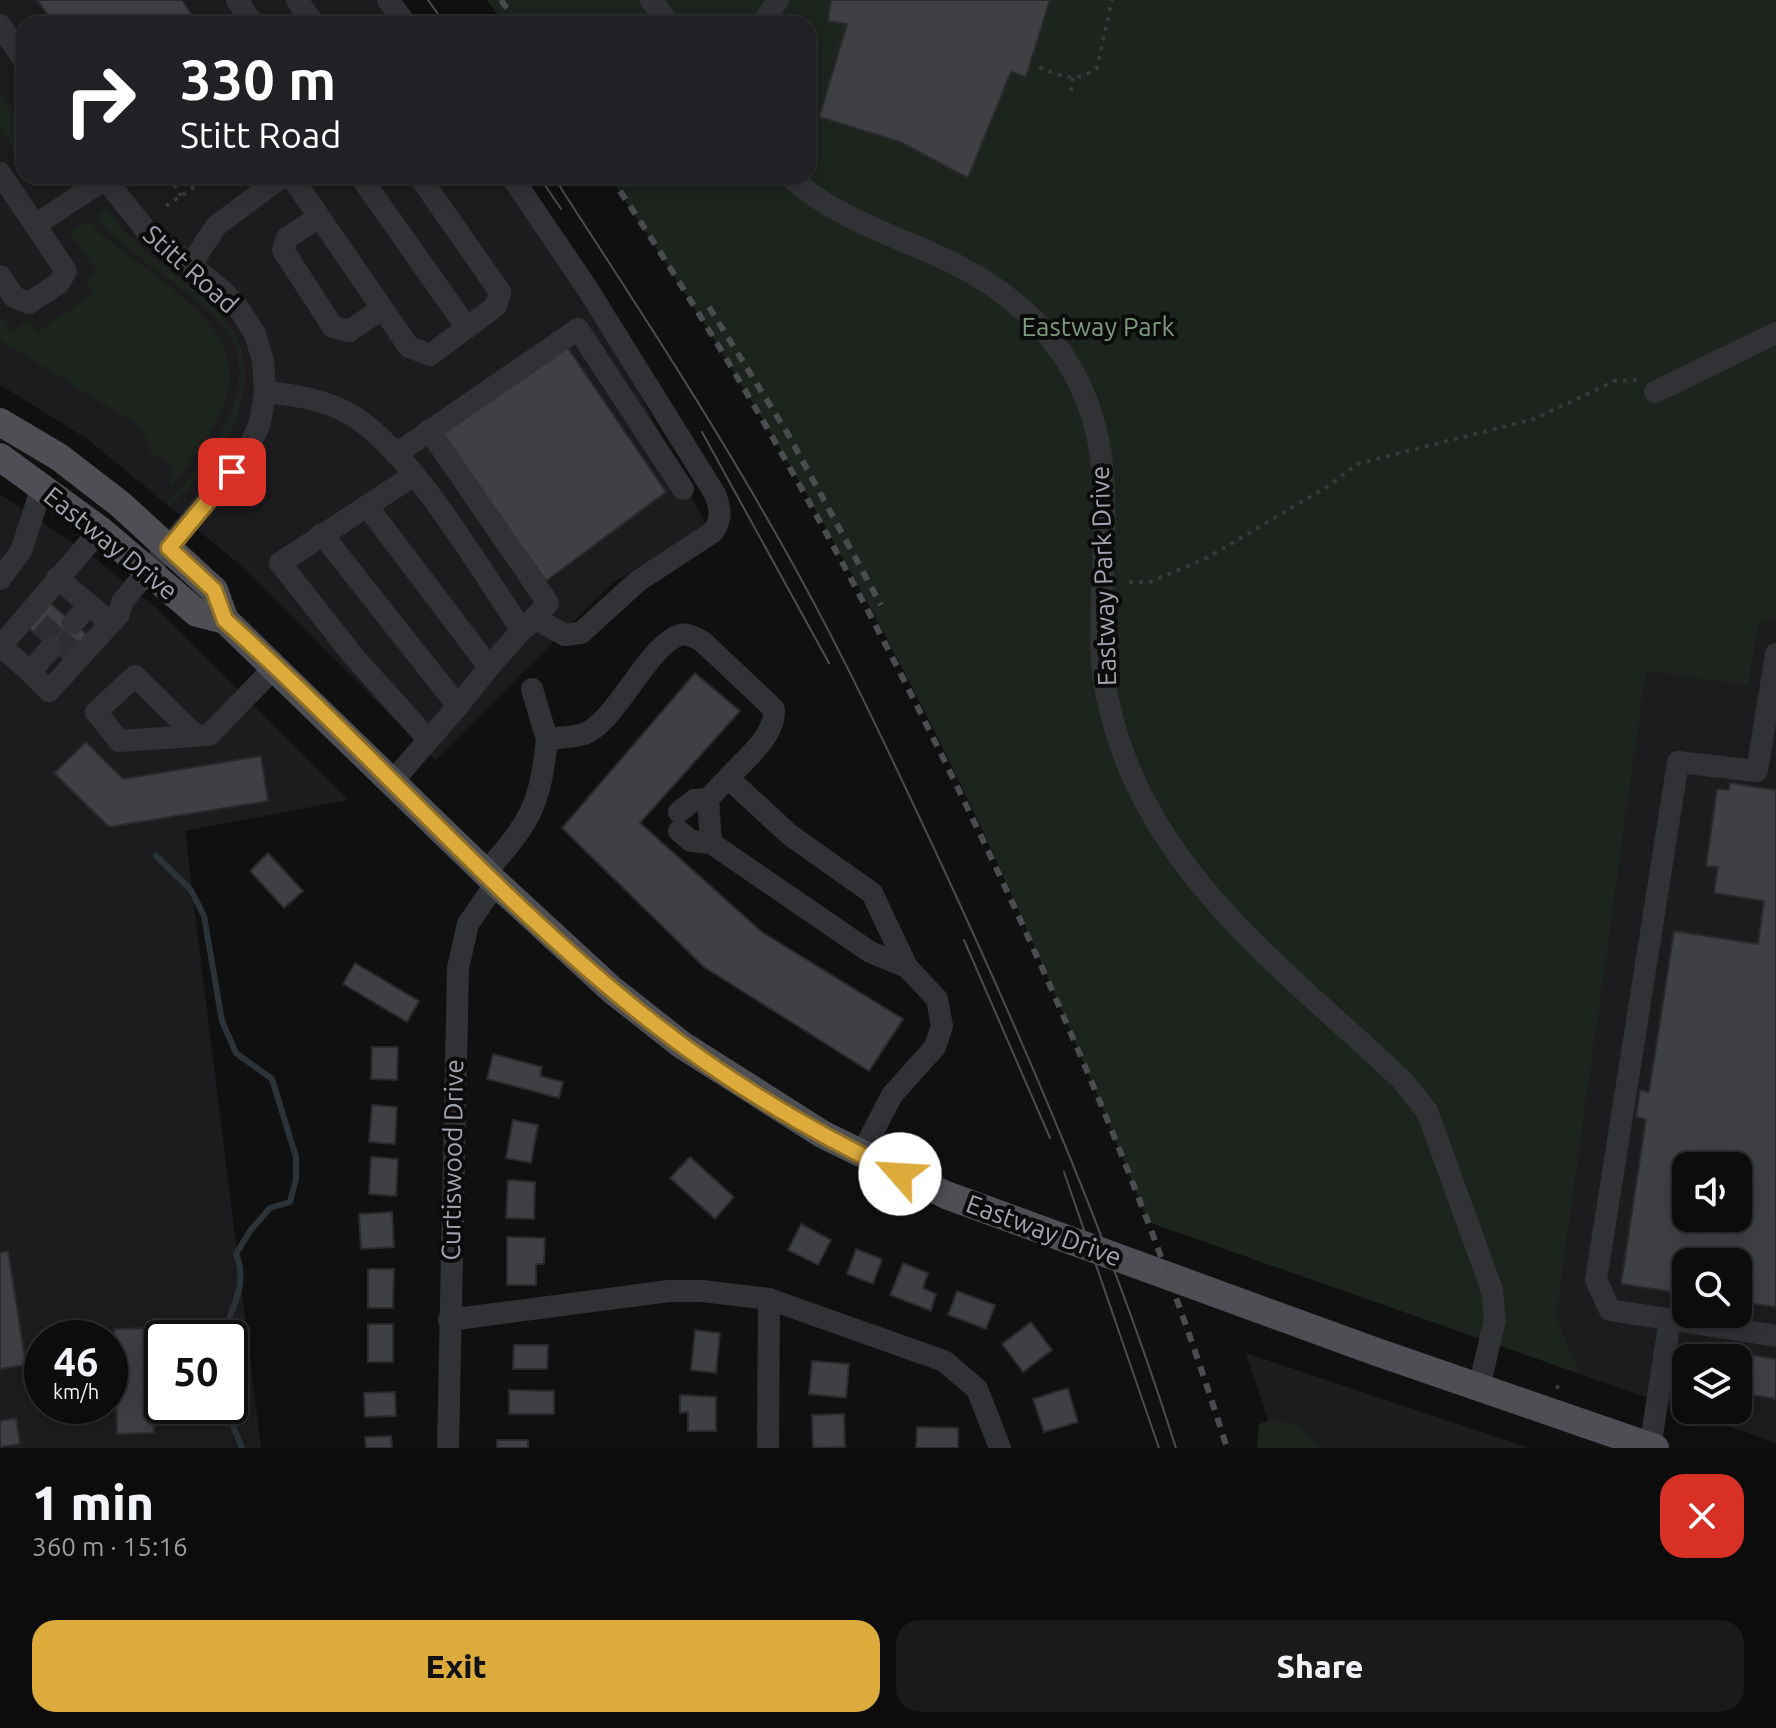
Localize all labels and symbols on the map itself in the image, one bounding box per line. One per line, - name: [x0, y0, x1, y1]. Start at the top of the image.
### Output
- street label: Stitt Road: [138, 219, 244, 319]
- park label: Eastway Park: [1021, 312, 1175, 341]
- pin: [198, 438, 266, 506]
- street label: Eastway Park Drive: [1085, 465, 1121, 687]
- street label: Eastway Drive: [39, 480, 183, 606]
- street label: Curtiswood Drive: [436, 1059, 468, 1261]
- position arrow: [858, 1132, 942, 1216]
- street label: Eastway Drive: [963, 1189, 1125, 1271]
- speed limit sign: 50: [144, 1320, 248, 1424]

